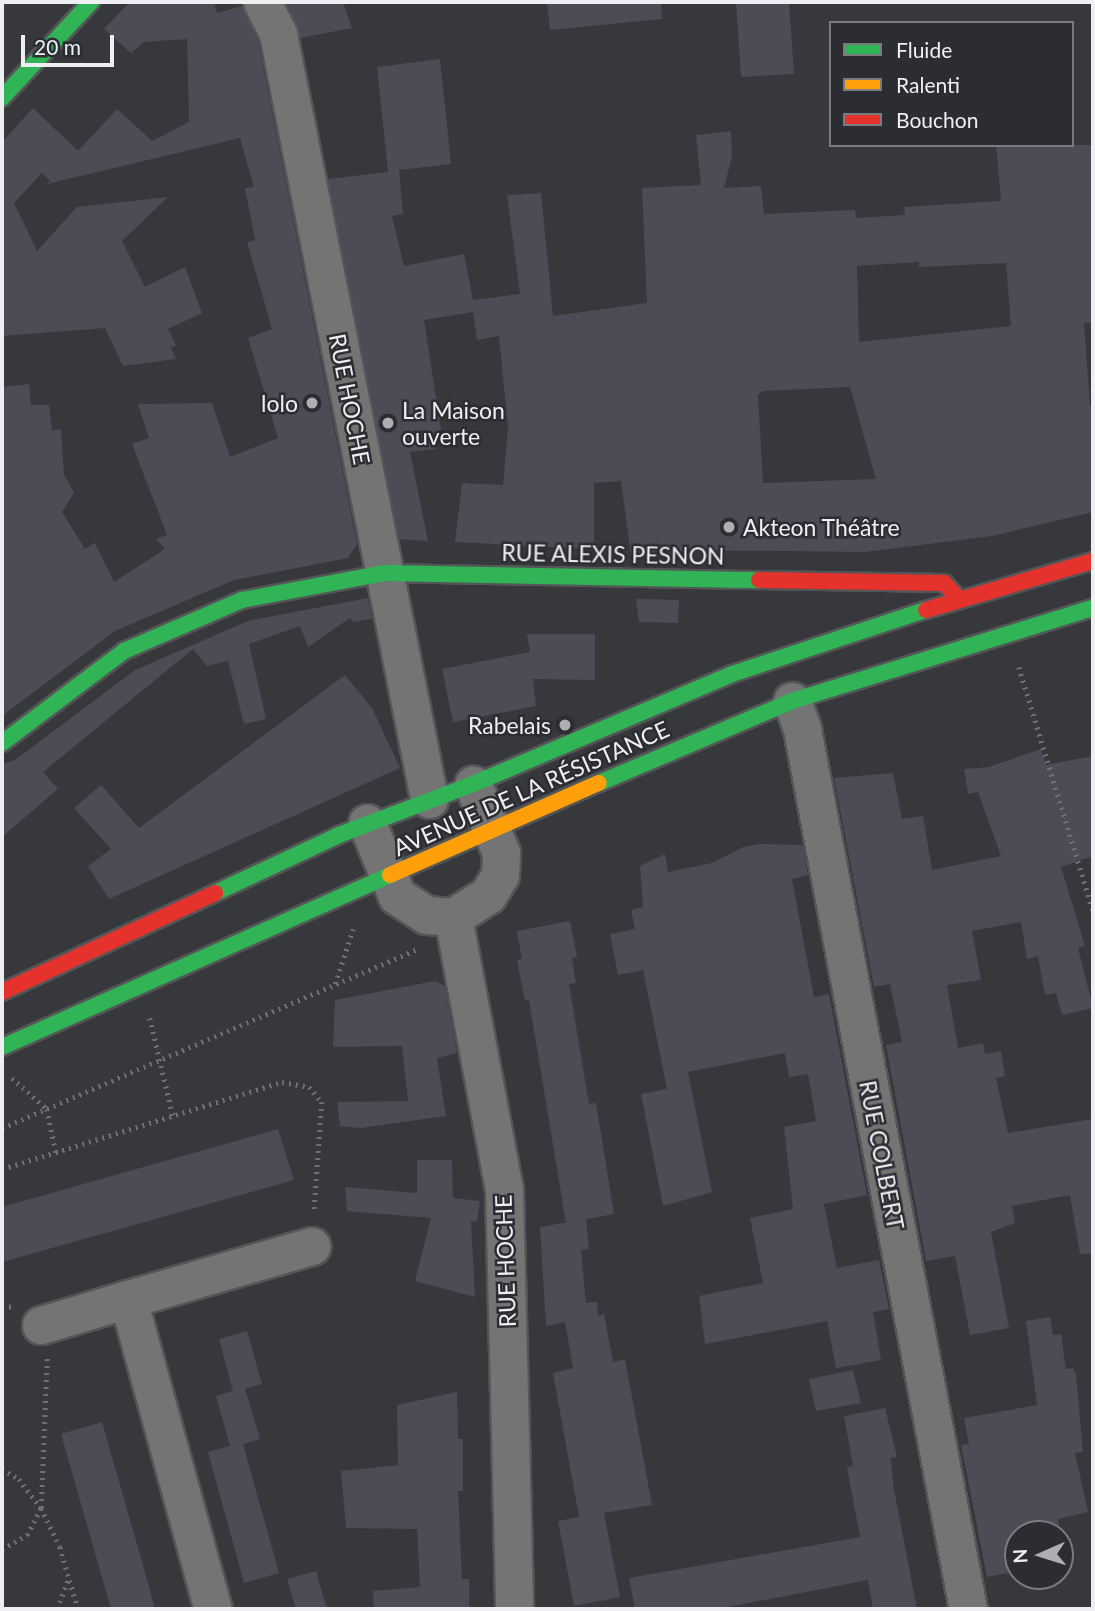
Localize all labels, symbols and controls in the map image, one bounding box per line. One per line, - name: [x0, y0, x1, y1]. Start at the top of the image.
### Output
- scale bar: [24, 21, 117, 65]
- legend: [829, 21, 1074, 147]
- text: 20 m: [34, 34, 81, 59]
- text: Fluide: [896, 37, 952, 62]
- text: Ralenti: [896, 72, 960, 97]
- text: Bouchon: [896, 107, 978, 132]
- street label: RUE HOCHE: [324, 331, 376, 467]
- place label: lolo: [261, 389, 298, 417]
- marker: lolo: [304, 395, 320, 411]
- place label: La Maison ouverte: [402, 396, 505, 450]
- marker: La Maison ouverte: [380, 415, 396, 431]
- place label: Akteon Théâtre: [743, 513, 900, 541]
- marker: Akteon Théâtre: [721, 519, 737, 535]
- street label: RUE ALEXIS PESNON: [501, 538, 725, 570]
- place label: Rabelais: [468, 711, 551, 739]
- street label: AVENUE DE LA RÉSISTANCE: [389, 714, 673, 862]
- marker: Rabelais: [557, 717, 573, 733]
- street label: RUE COLBERT: [854, 1078, 910, 1232]
- street label: RUE HOCHE: [489, 1194, 521, 1328]
- north arrow: [1004, 1520, 1074, 1590]
- text: N: [1008, 1548, 1031, 1564]

